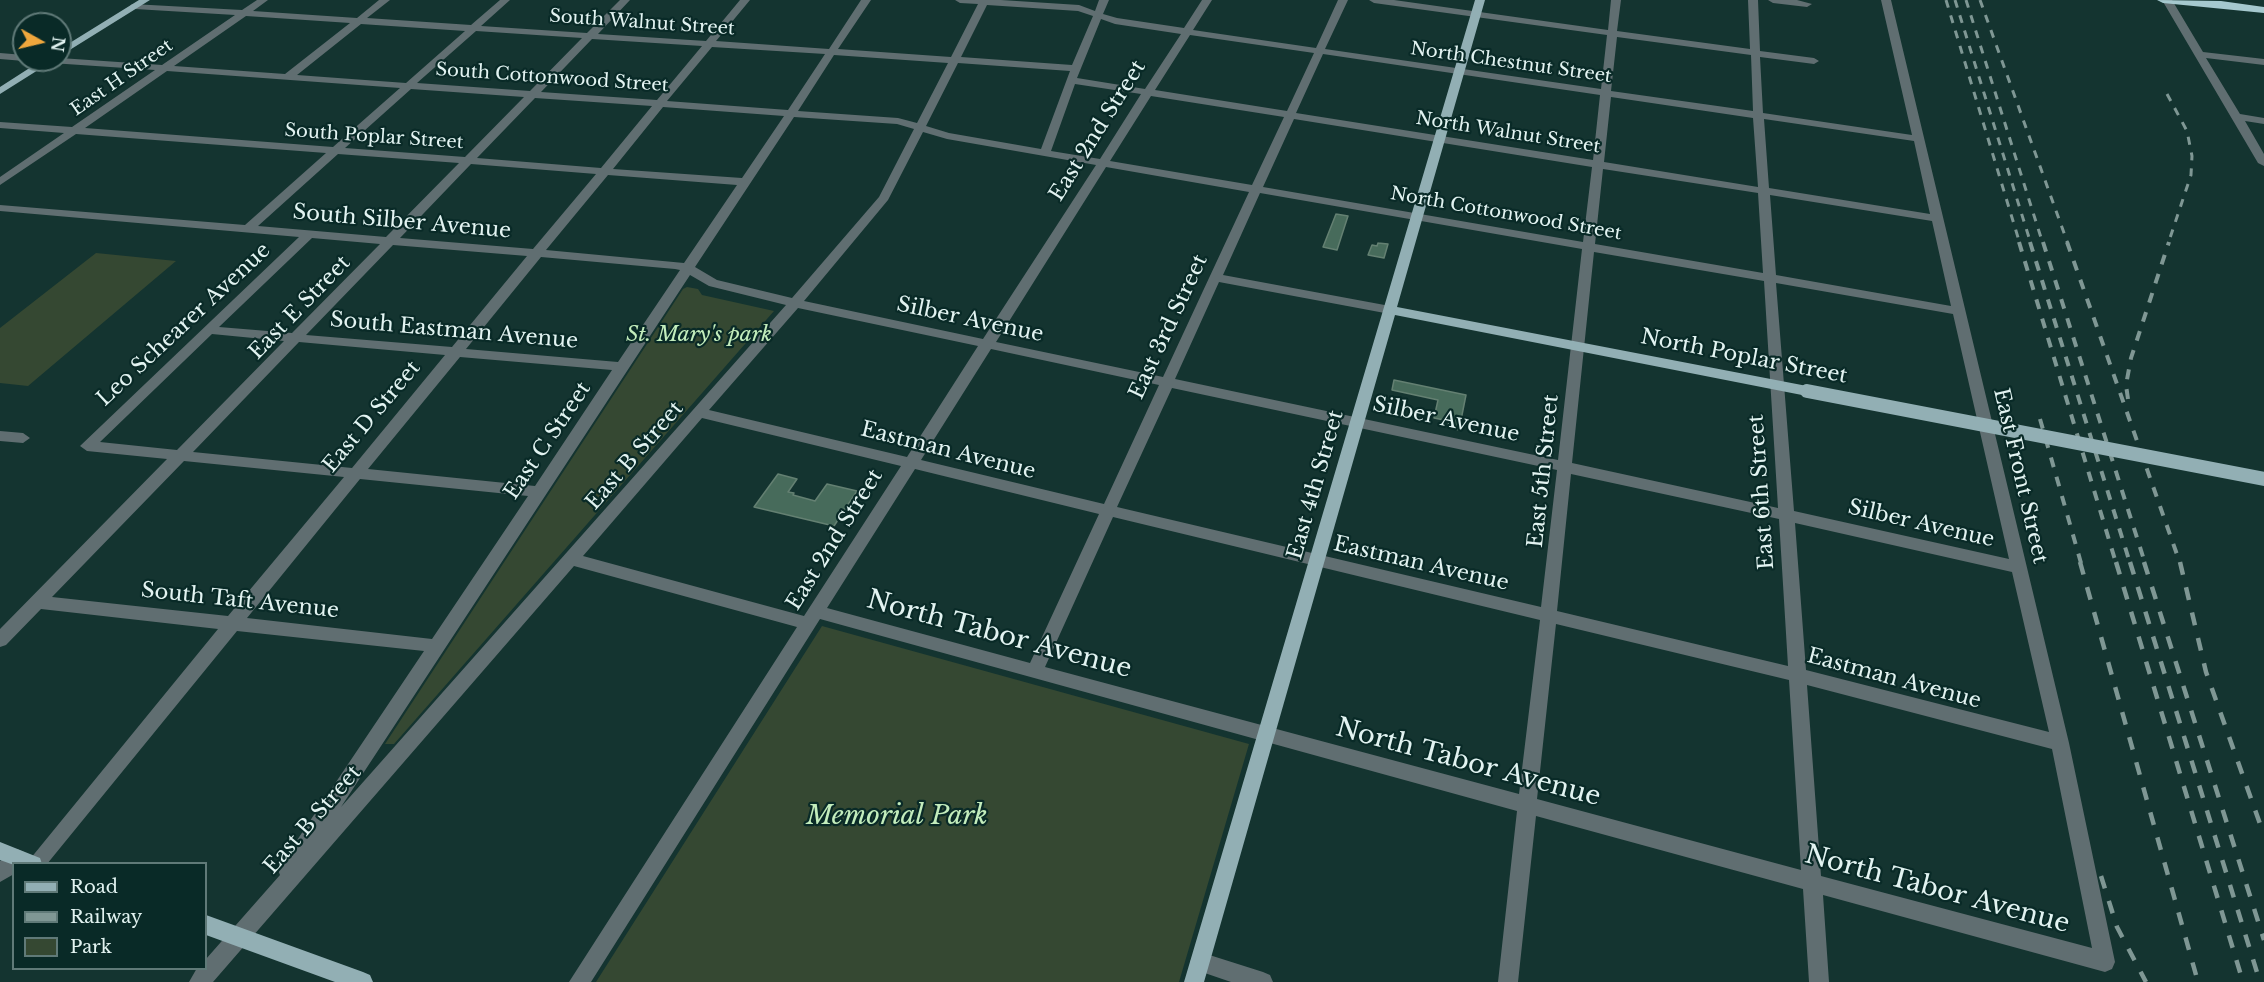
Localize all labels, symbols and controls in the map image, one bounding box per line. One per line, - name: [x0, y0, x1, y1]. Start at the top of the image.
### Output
- street label: South Walnut Street: [549, 6, 735, 40]
- north arrow: [12, 12, 72, 72]
- text: N: [47, 35, 69, 53]
- street label: East H Street: [67, 35, 177, 121]
- street label: North Chestnut Street: [1409, 38, 1613, 88]
- street label: East 2nd Street: [1045, 56, 1151, 206]
- street label: South Cottonwood Street: [435, 59, 669, 97]
- street label: North Walnut Street: [1414, 108, 1602, 158]
- street label: South Poplar Street: [284, 120, 464, 154]
- street label: North Cottonwood Street: [1389, 183, 1623, 245]
- street label: South Silber Avenue: [292, 200, 512, 244]
- street label: Leo Schearer Avenue: [92, 238, 276, 412]
- street label: East E Street: [244, 251, 356, 365]
- street label: East 3rd Street: [1125, 251, 1213, 403]
- street label: Silber Avenue: [894, 292, 1046, 348]
- street label: South Eastman Avenue: [329, 308, 579, 354]
- park label: St. Mary's park: [626, 322, 772, 348]
- street label: North Poplar Street: [1639, 325, 1849, 389]
- street label: East D Street: [318, 356, 426, 478]
- street label: East C Street: [499, 377, 597, 505]
- street label: East Front Street: [1988, 386, 2052, 566]
- street label: Silber Avenue: [1370, 392, 1522, 448]
- street label: East 5th Street: [1523, 393, 1565, 549]
- street label: East B Street: [581, 397, 689, 515]
- street label: East 4th Street: [1283, 407, 1349, 563]
- street label: East 6th Street: [1744, 414, 1780, 570]
- street label: Eastman Avenue: [858, 417, 1038, 485]
- street label: East 2nd Street: [782, 465, 888, 615]
- street label: Silber Avenue: [1845, 495, 1997, 553]
- street label: Eastman Avenue: [1331, 532, 1511, 596]
- street label: South Taft Avenue: [140, 578, 340, 624]
- street label: North Tabor Avenue: [863, 585, 1135, 685]
- street label: Eastman Avenue: [1804, 644, 1984, 714]
- street label: North Tabor Avenue: [1332, 713, 1604, 813]
- street label: East B Street: [259, 761, 367, 879]
- park label: Memorial Park: [806, 801, 988, 833]
- street label: North Tabor Avenue: [1801, 840, 2073, 940]
- legend: [12, 862, 207, 970]
- text: Road: [70, 876, 118, 898]
- text: Railway: [70, 906, 142, 928]
- text: Park: [70, 936, 112, 958]

